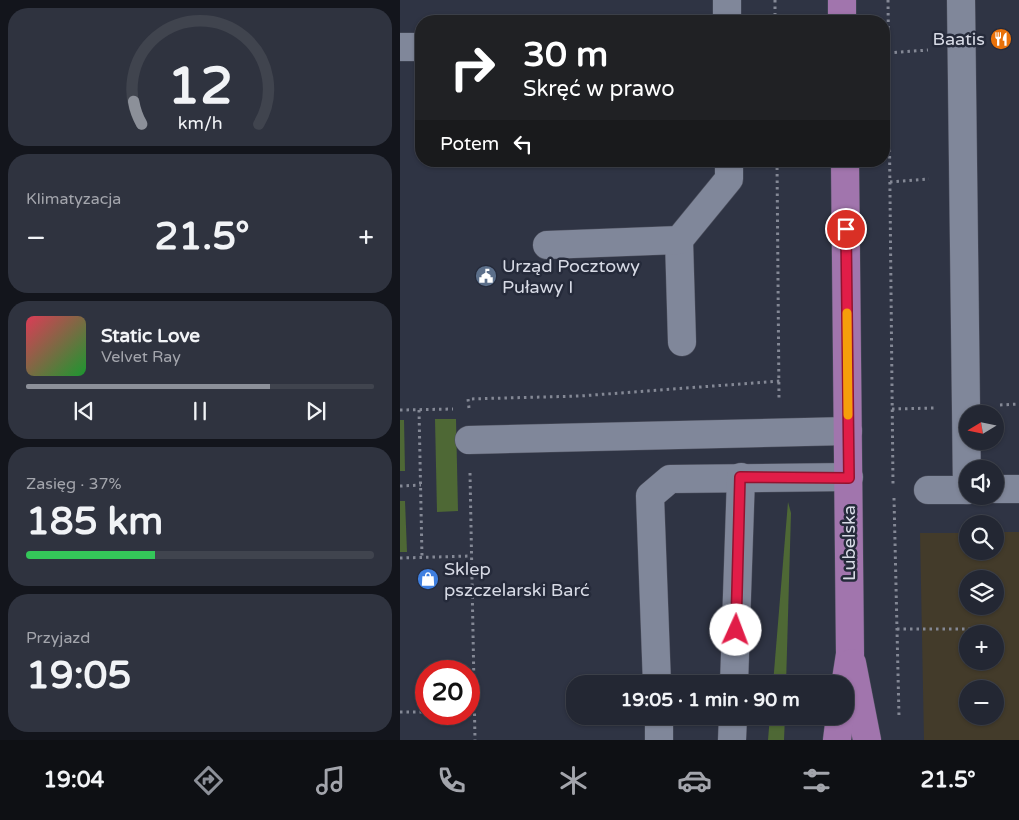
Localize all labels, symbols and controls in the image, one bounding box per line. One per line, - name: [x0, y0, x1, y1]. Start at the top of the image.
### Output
- restaurant icon: Baatis: [989, 27, 1013, 51]
- place label: Baatis: [933, 28, 985, 50]
- text: 30 m: [523, 34, 608, 76]
- icon: right: [440, 35, 505, 100]
- text: 12: [167, 55, 233, 118]
- text: Skręć w prawo: [523, 76, 675, 102]
- text: km/h: [178, 113, 222, 134]
- icon: left: [509, 130, 537, 158]
- text: Potem: [440, 133, 499, 155]
- text: Klimatyzacja: [26, 189, 121, 209]
- pin: [825, 208, 867, 250]
- text: 21.5°: [155, 214, 250, 260]
- icon: arrive: [832, 215, 860, 243]
- text: −: [26, 221, 46, 255]
- text: +: [358, 221, 374, 255]
- place label: Urząd Pocztowy Puławy I: [502, 255, 640, 298]
- public building icon: Urząd Pocztowy Puławy I: [474, 264, 498, 288]
- text: Static Love: [101, 325, 200, 347]
- text: Velvet Ray: [101, 347, 181, 367]
- icon: previous: [70, 397, 98, 425]
- icon: pause: [186, 397, 214, 425]
- icon: next: [302, 397, 330, 425]
- north arrow: [959, 405, 1004, 450]
- map controls: [959, 405, 1004, 725]
- button: sound: [959, 460, 1004, 505]
- text: Zasięg · 37%: [26, 474, 122, 494]
- text: 185 km: [26, 499, 163, 545]
- street label: Lubelska: [838, 505, 860, 581]
- button: search: [959, 515, 1004, 560]
- place label: Sklep pszczelarski Barć: [444, 558, 590, 601]
- shop icon: Sklep pszczelarski Barć: [416, 567, 440, 591]
- button: layers: [959, 570, 1004, 615]
- position arrow: [709, 603, 761, 655]
- button: +: [959, 625, 1004, 670]
- text: Przyjazd: [26, 628, 90, 648]
- text: 19:05: [26, 653, 131, 699]
- speed limit sign: 20: [415, 660, 480, 725]
- button: −: [959, 680, 1004, 725]
- text: 19:05 · 1 min · 90 m: [620, 689, 800, 711]
- icon: directions: [191, 763, 226, 798]
- icon: music: [313, 763, 348, 798]
- icon: phone: [434, 763, 469, 798]
- icon: climate: [556, 763, 591, 798]
- icon: car: [677, 763, 712, 798]
- icon: filters: [799, 763, 834, 798]
- text: 19:04: [43, 767, 104, 793]
- text: 21.5°: [921, 767, 976, 793]

